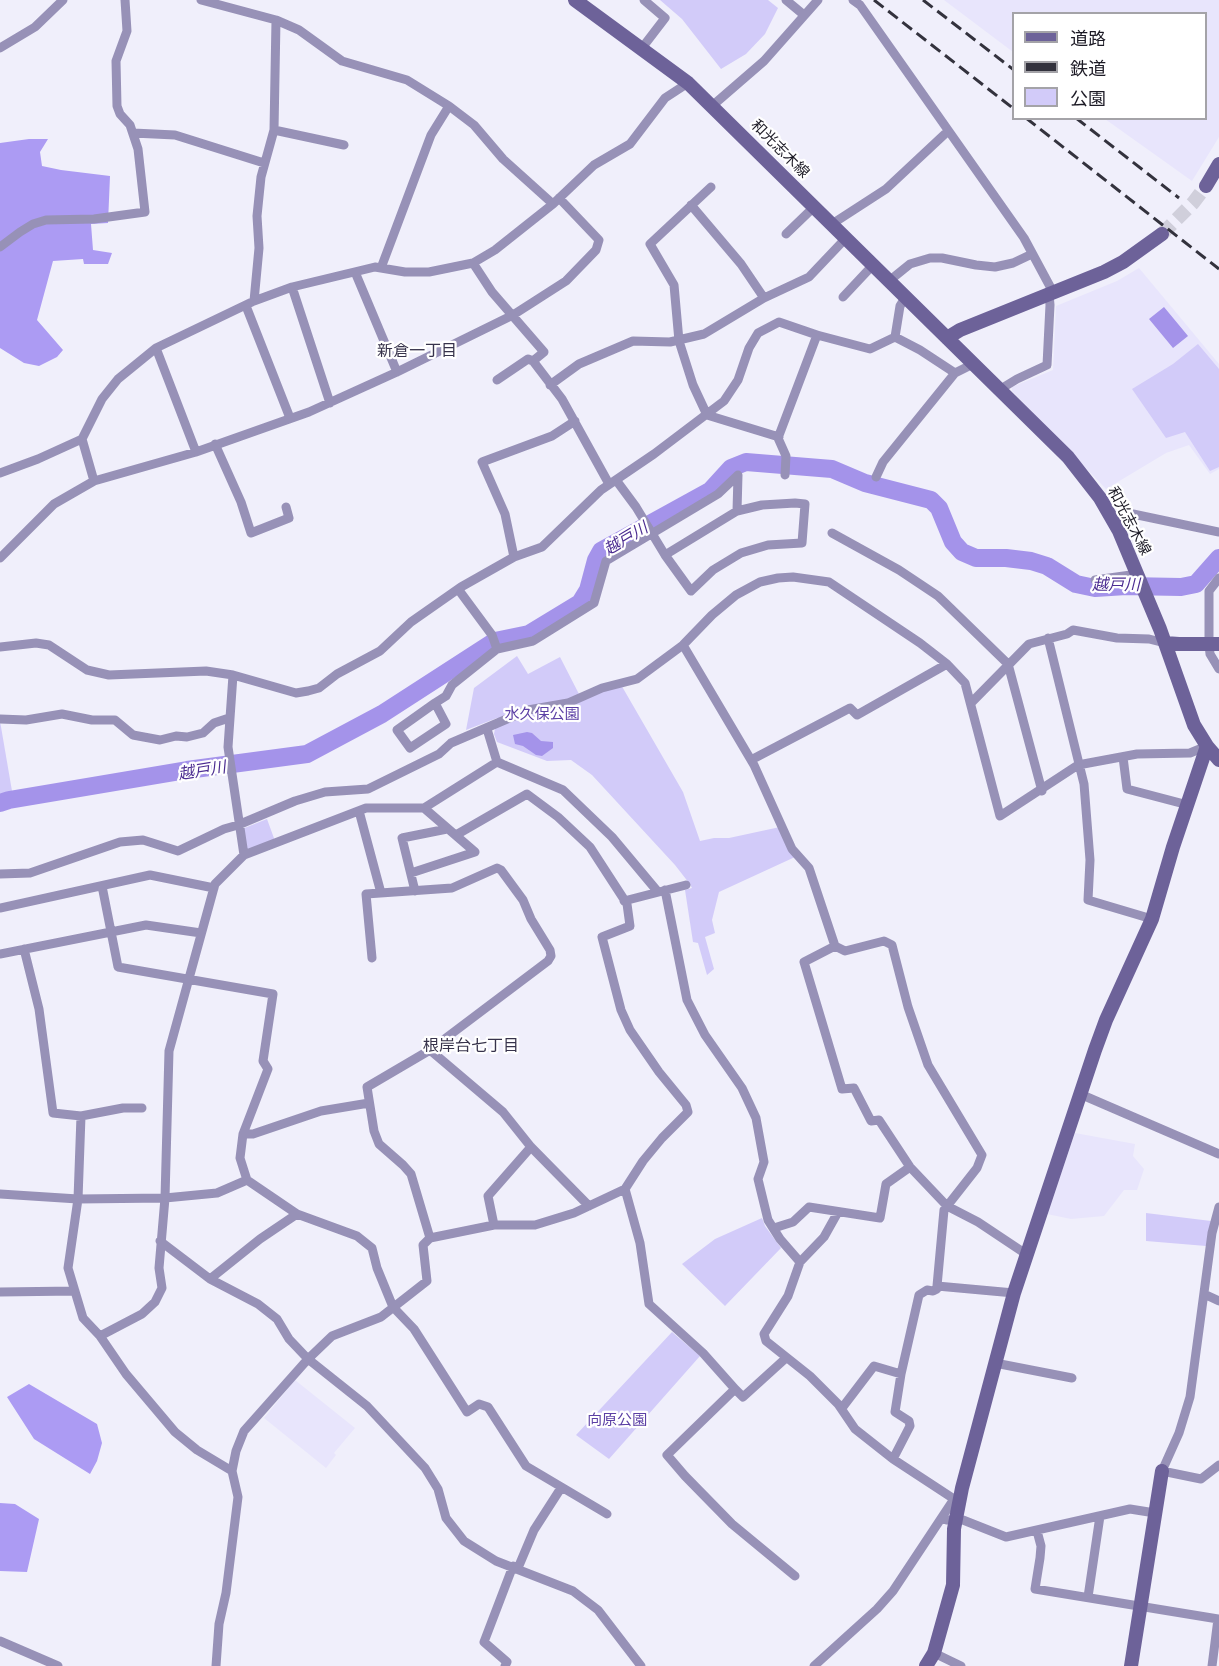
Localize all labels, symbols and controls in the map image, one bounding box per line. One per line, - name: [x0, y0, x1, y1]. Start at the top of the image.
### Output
- legend: [1012, 12, 1207, 120]
- text: 道路: [1070, 27, 1106, 50]
- text: 鉄道: [1070, 57, 1106, 80]
- text: 公園: [1070, 87, 1106, 110]
- street label: 和光志木線: [747, 116, 813, 182]
- district label: 新倉一丁目: [377, 341, 457, 361]
- street label: 和光志木線: [1103, 484, 1155, 558]
- water label: 越戸川: [600, 518, 652, 560]
- water label: 越戸川: [1092, 575, 1140, 595]
- park label: 水久保公園: [505, 705, 579, 723]
- water label: 越戸川: [177, 758, 227, 784]
- district label: 根岸台七丁目: [423, 1036, 519, 1056]
- park label: 向原公園: [587, 1411, 647, 1429]

